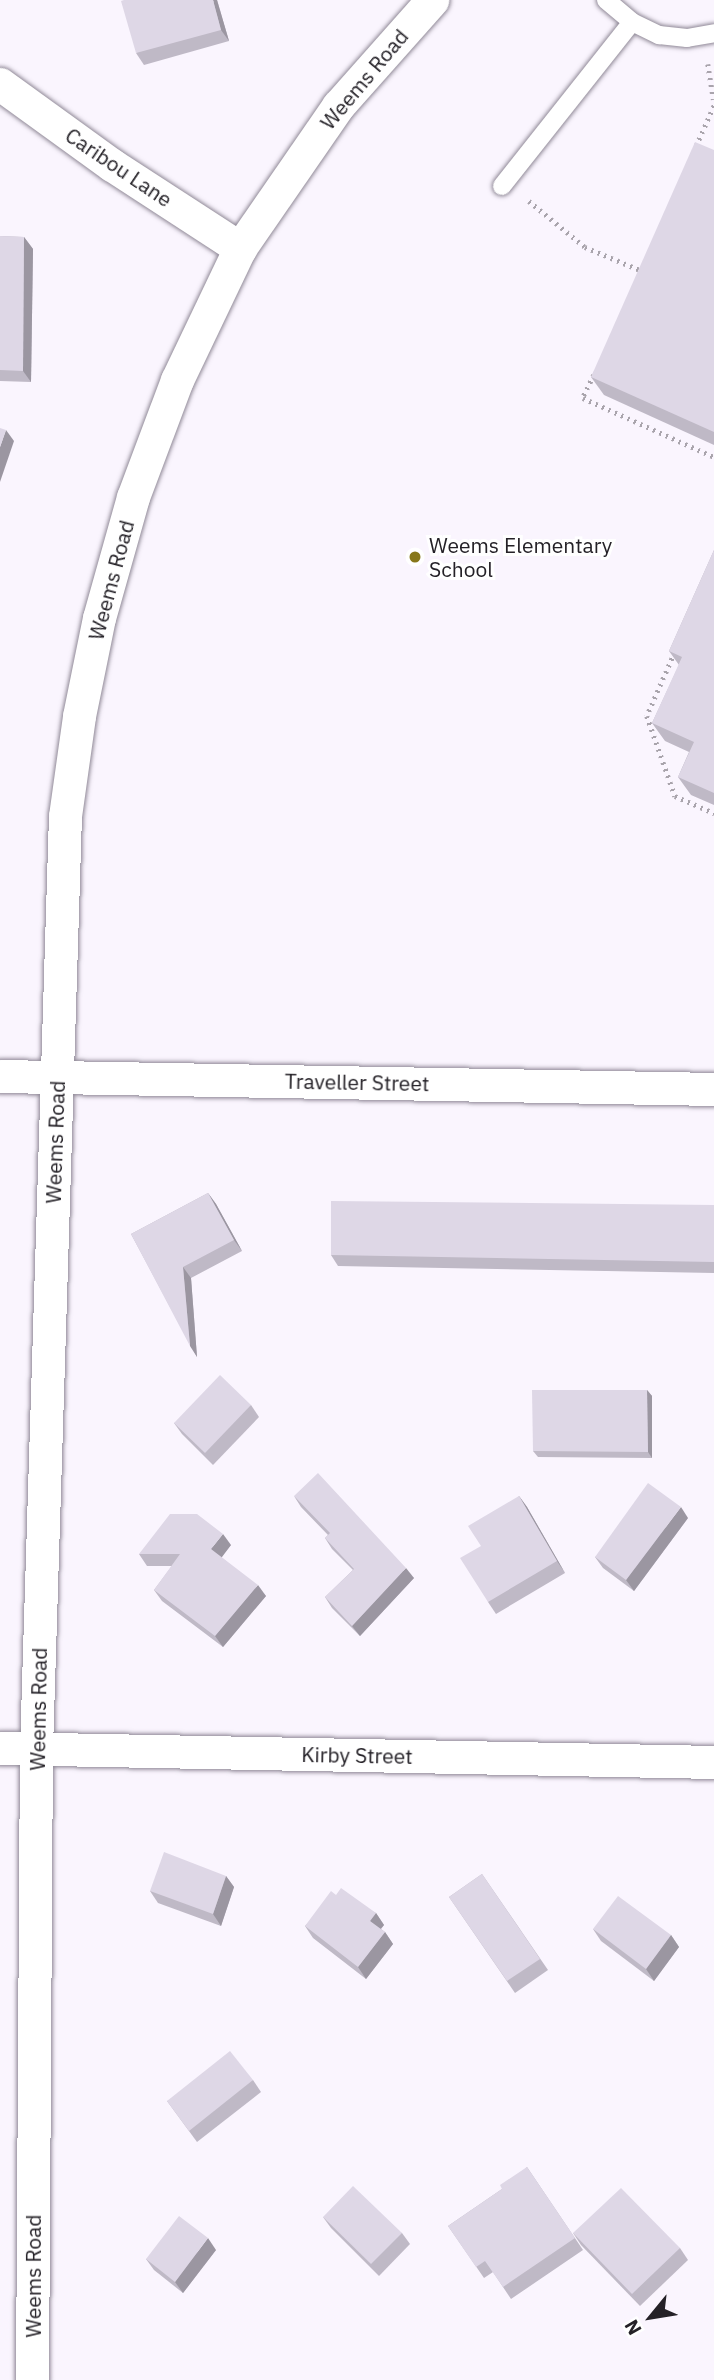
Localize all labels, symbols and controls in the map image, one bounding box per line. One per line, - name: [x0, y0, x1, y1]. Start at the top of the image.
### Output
- street label: Weems Road: [315, 24, 413, 134]
- street label: Caribou Lane: [61, 122, 177, 212]
- street label: Weems Road: [83, 517, 139, 643]
- place label: Weems Elementary School: [429, 532, 612, 582]
- marker: Weems Elementary School: [407, 549, 423, 565]
- street label: Traveller Street: [285, 1068, 429, 1096]
- street label: Weems Road: [40, 1080, 70, 1204]
- street label: Weems Road: [24, 1647, 52, 1771]
- street label: Kirby Street: [301, 1741, 413, 1769]
- street label: Weems Road: [20, 2214, 46, 2338]
- north arrow: [616, 2282, 686, 2352]
- text: N: [619, 2316, 647, 2339]

